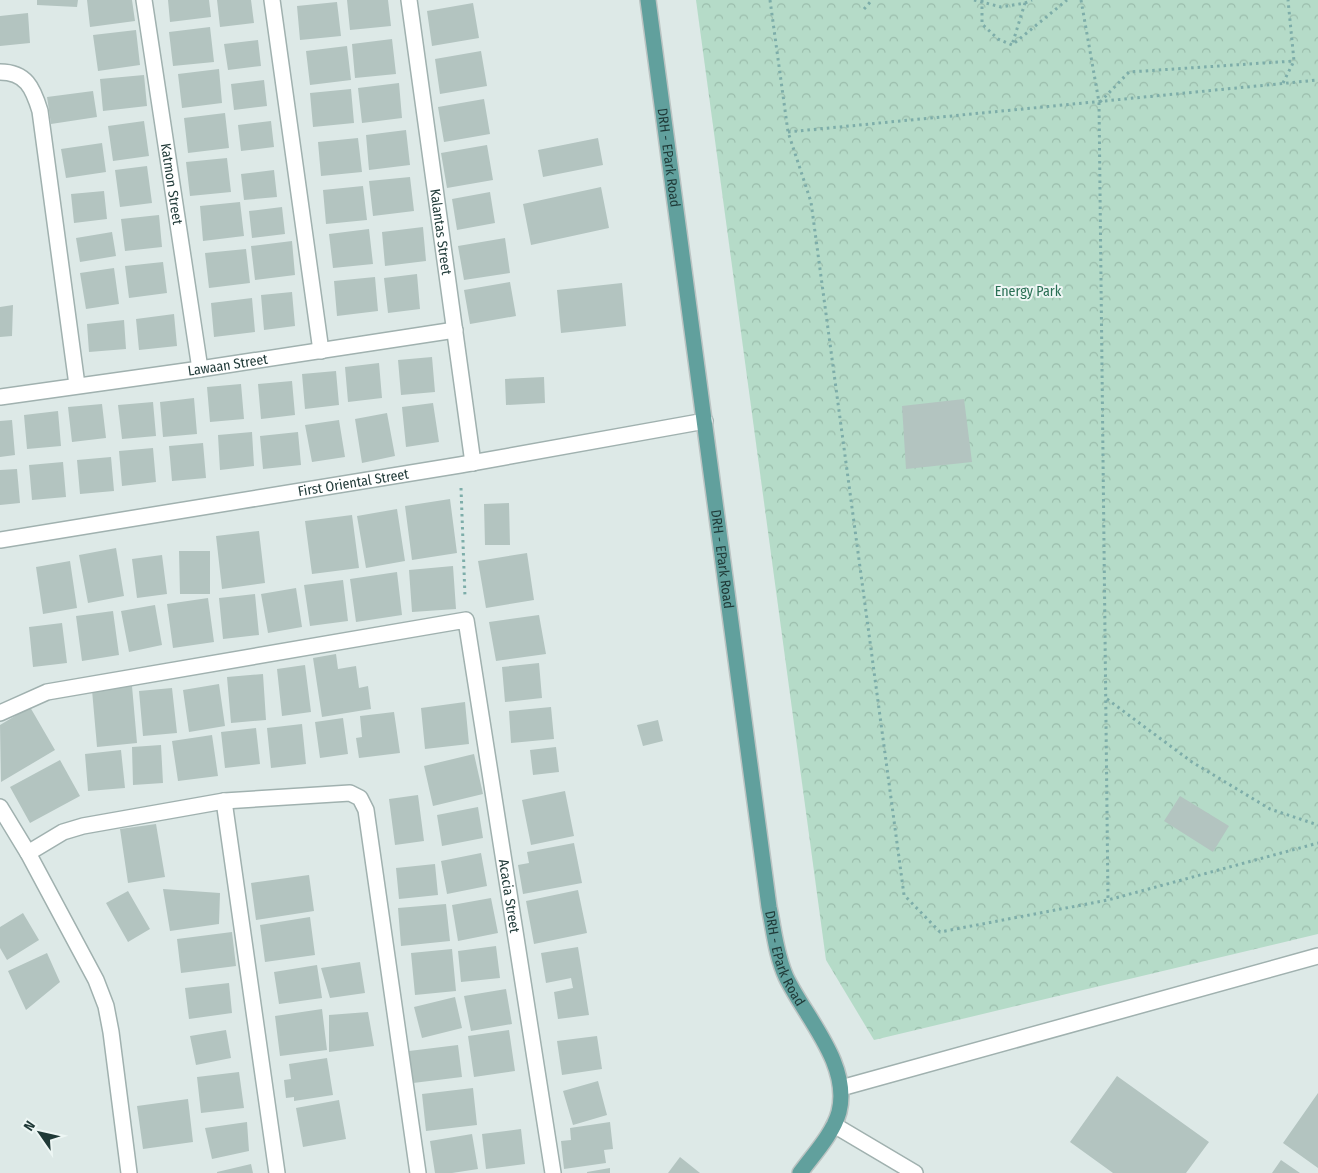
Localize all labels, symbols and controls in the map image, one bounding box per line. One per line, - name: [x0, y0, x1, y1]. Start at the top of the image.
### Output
- street label: DRH - EPark Road: [654, 107, 684, 208]
- street label: Katmon Street: [157, 142, 187, 226]
- street label: Kalantas Street: [427, 188, 455, 276]
- park label: Energy Park: [995, 283, 1062, 300]
- street label: Lawaan Street: [187, 350, 269, 379]
- street label: First Oriental Street: [297, 465, 410, 500]
- street label: DRH - EPark Road: [708, 508, 738, 610]
- street label: Acacia Street: [495, 858, 524, 934]
- street label: DRH - EPark Road: [761, 909, 809, 1009]
- north arrow: [15, 1108, 65, 1158]
- text: N: [20, 1118, 39, 1134]

